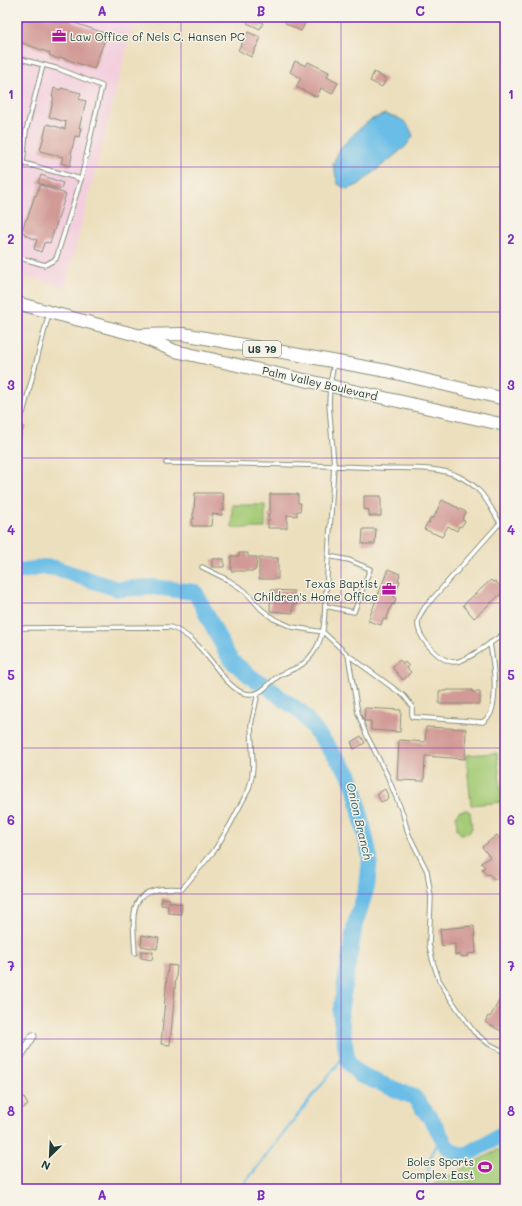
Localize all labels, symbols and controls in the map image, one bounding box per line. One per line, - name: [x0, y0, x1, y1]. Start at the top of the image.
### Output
- text: A: [97, 2, 107, 19]
- text: B: [257, 2, 266, 19]
- text: C: [415, 2, 425, 19]
- office icon: Law Office of Nels C. Hansen PC: [51, 28, 67, 44]
- place label: Law Office of Nels C. Hansen PC: [70, 29, 245, 44]
- text: 1: [8, 85, 14, 102]
- text: 1: [508, 85, 514, 102]
- text: 2: [7, 230, 15, 247]
- text: 2: [507, 230, 515, 247]
- road number: US 79: [243, 341, 281, 357]
- street label: Palm Valley Boulevard: [261, 362, 379, 404]
- text: 3: [7, 376, 15, 393]
- text: 3: [507, 376, 515, 393]
- text: 4: [7, 521, 15, 538]
- text: 4: [507, 521, 515, 538]
- place label: Texas Baptist Children's Home Office: [254, 576, 378, 604]
- office icon: Texas Baptist Children's Home Office: [381, 581, 397, 597]
- text: 5: [7, 666, 15, 683]
- text: 5: [507, 666, 515, 683]
- water label: Onion Branch: [343, 781, 377, 861]
- text: 6: [7, 811, 15, 828]
- text: 6: [507, 811, 515, 828]
- text: 7: [7, 957, 15, 974]
- text: 7: [507, 957, 515, 974]
- text: 8: [7, 1102, 15, 1119]
- text: 8: [507, 1102, 515, 1119]
- north arrow: [30, 1136, 70, 1176]
- place label: Boles Sports Complex East: [402, 1154, 474, 1182]
- text: N: [39, 1157, 53, 1174]
- sports icon: Boles Sports Complex East: [477, 1159, 493, 1175]
- text: A: [97, 1186, 107, 1203]
- text: B: [257, 1186, 266, 1203]
- text: C: [415, 1186, 425, 1203]

